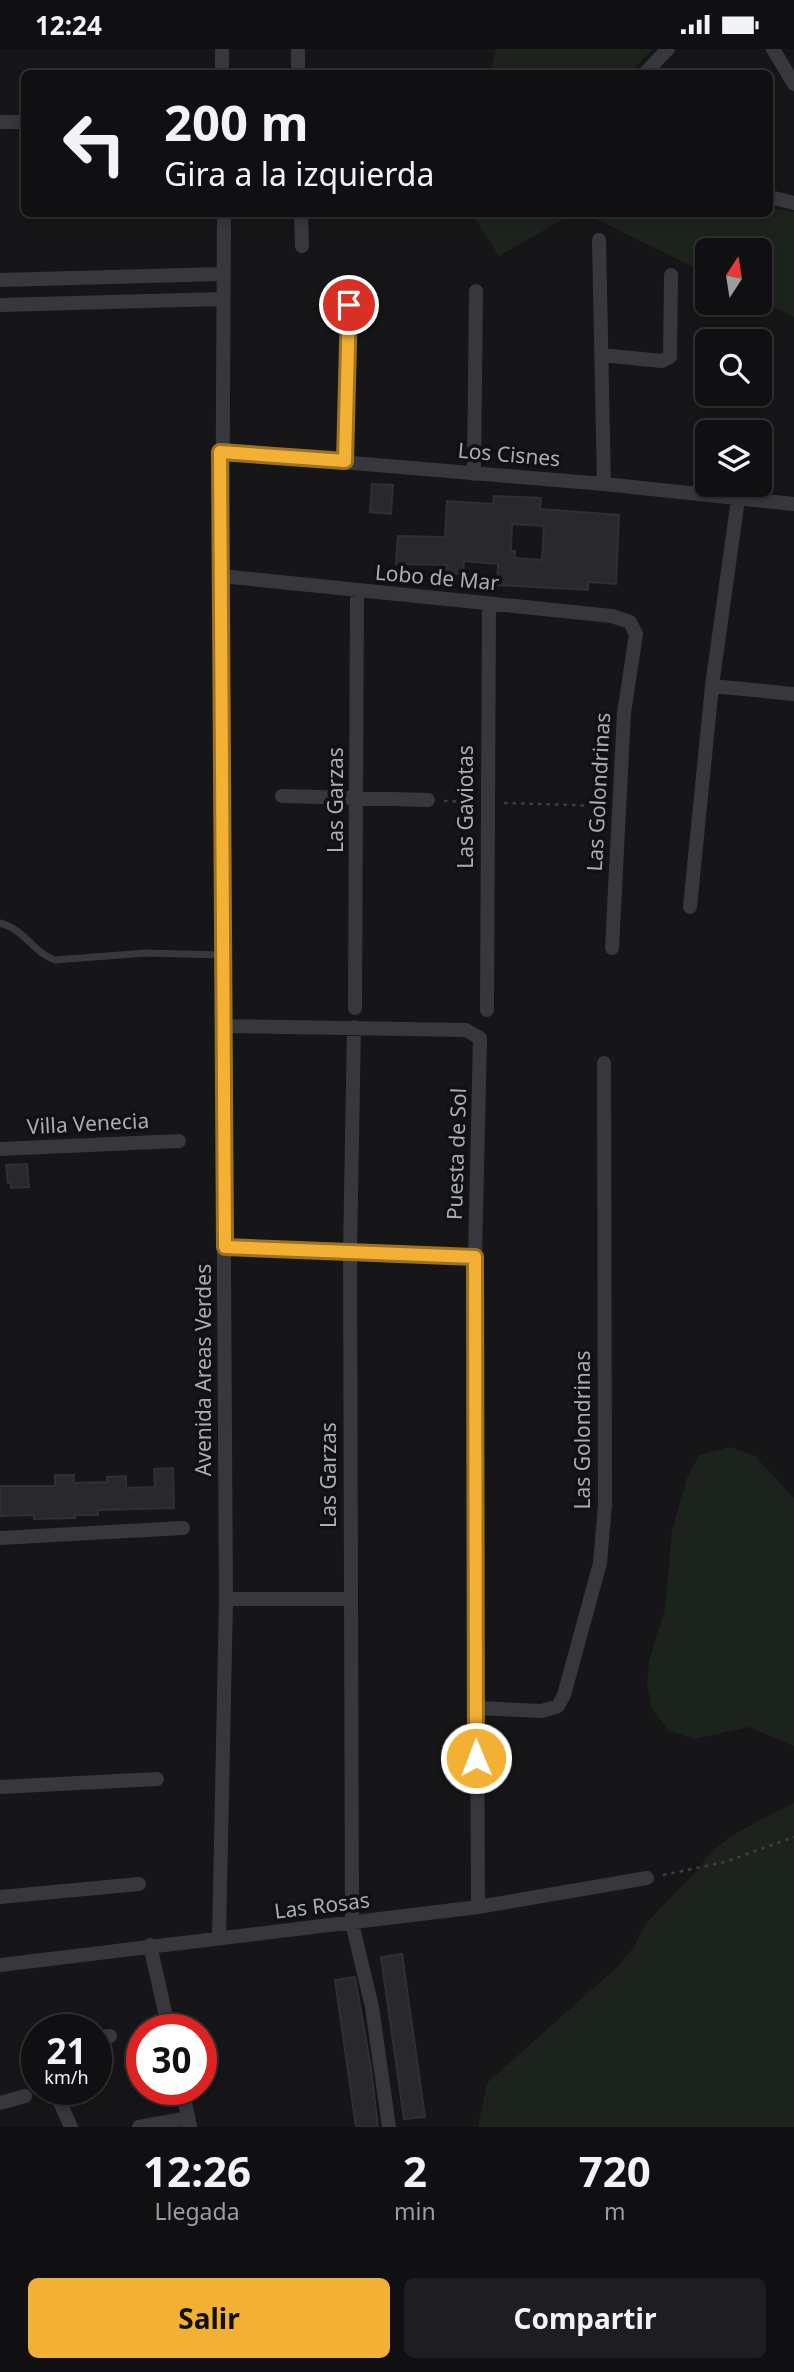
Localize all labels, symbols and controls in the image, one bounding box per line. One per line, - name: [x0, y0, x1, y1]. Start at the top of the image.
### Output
- text: 12:24: [35, 7, 102, 43]
- text: 200 m: [164, 89, 309, 155]
- icon: left: [49, 98, 140, 189]
- text: Gira a la izquierda: [164, 152, 434, 195]
- north arrow: [695, 238, 772, 315]
- map controls: [695, 238, 772, 497]
- pin: [319, 275, 379, 335]
- icon: arrive: [330, 286, 368, 324]
- button: search: [695, 329, 772, 406]
- button: layers: [695, 420, 772, 497]
- street label: Los Cisnes: [457, 436, 562, 472]
- street label: Lobo de Mar: [374, 558, 501, 596]
- street label: Las Golondrinas: [580, 712, 616, 872]
- street label: Las Gaviotas: [451, 745, 479, 869]
- street label: Las Garzas: [321, 747, 349, 853]
- street label: Puesta de Sol: [440, 1087, 472, 1221]
- street label: Villa Venecia: [26, 1106, 150, 1140]
- street label: Avenida Areas Verdes: [189, 1264, 217, 1476]
- street label: Las Golondrinas: [568, 1350, 596, 1510]
- street label: Las Garzas: [314, 1422, 342, 1528]
- position arrow: [439, 1721, 513, 1795]
- street label: Las Rosas: [273, 1885, 371, 1925]
- speed limit sign: 30: [126, 2014, 217, 2105]
- text: 21: [46, 2027, 87, 2074]
- text: km/h: [44, 2065, 89, 2089]
- text: 12:26: [143, 2142, 251, 2199]
- text: 2: [403, 2142, 427, 2199]
- text: 720: [579, 2142, 651, 2199]
- text: Llegada: [155, 2195, 240, 2227]
- text: min: [394, 2195, 436, 2227]
- text: m: [604, 2195, 626, 2227]
- button: Salir: [28, 2278, 390, 2358]
- button: Compartir: [404, 2278, 766, 2358]

